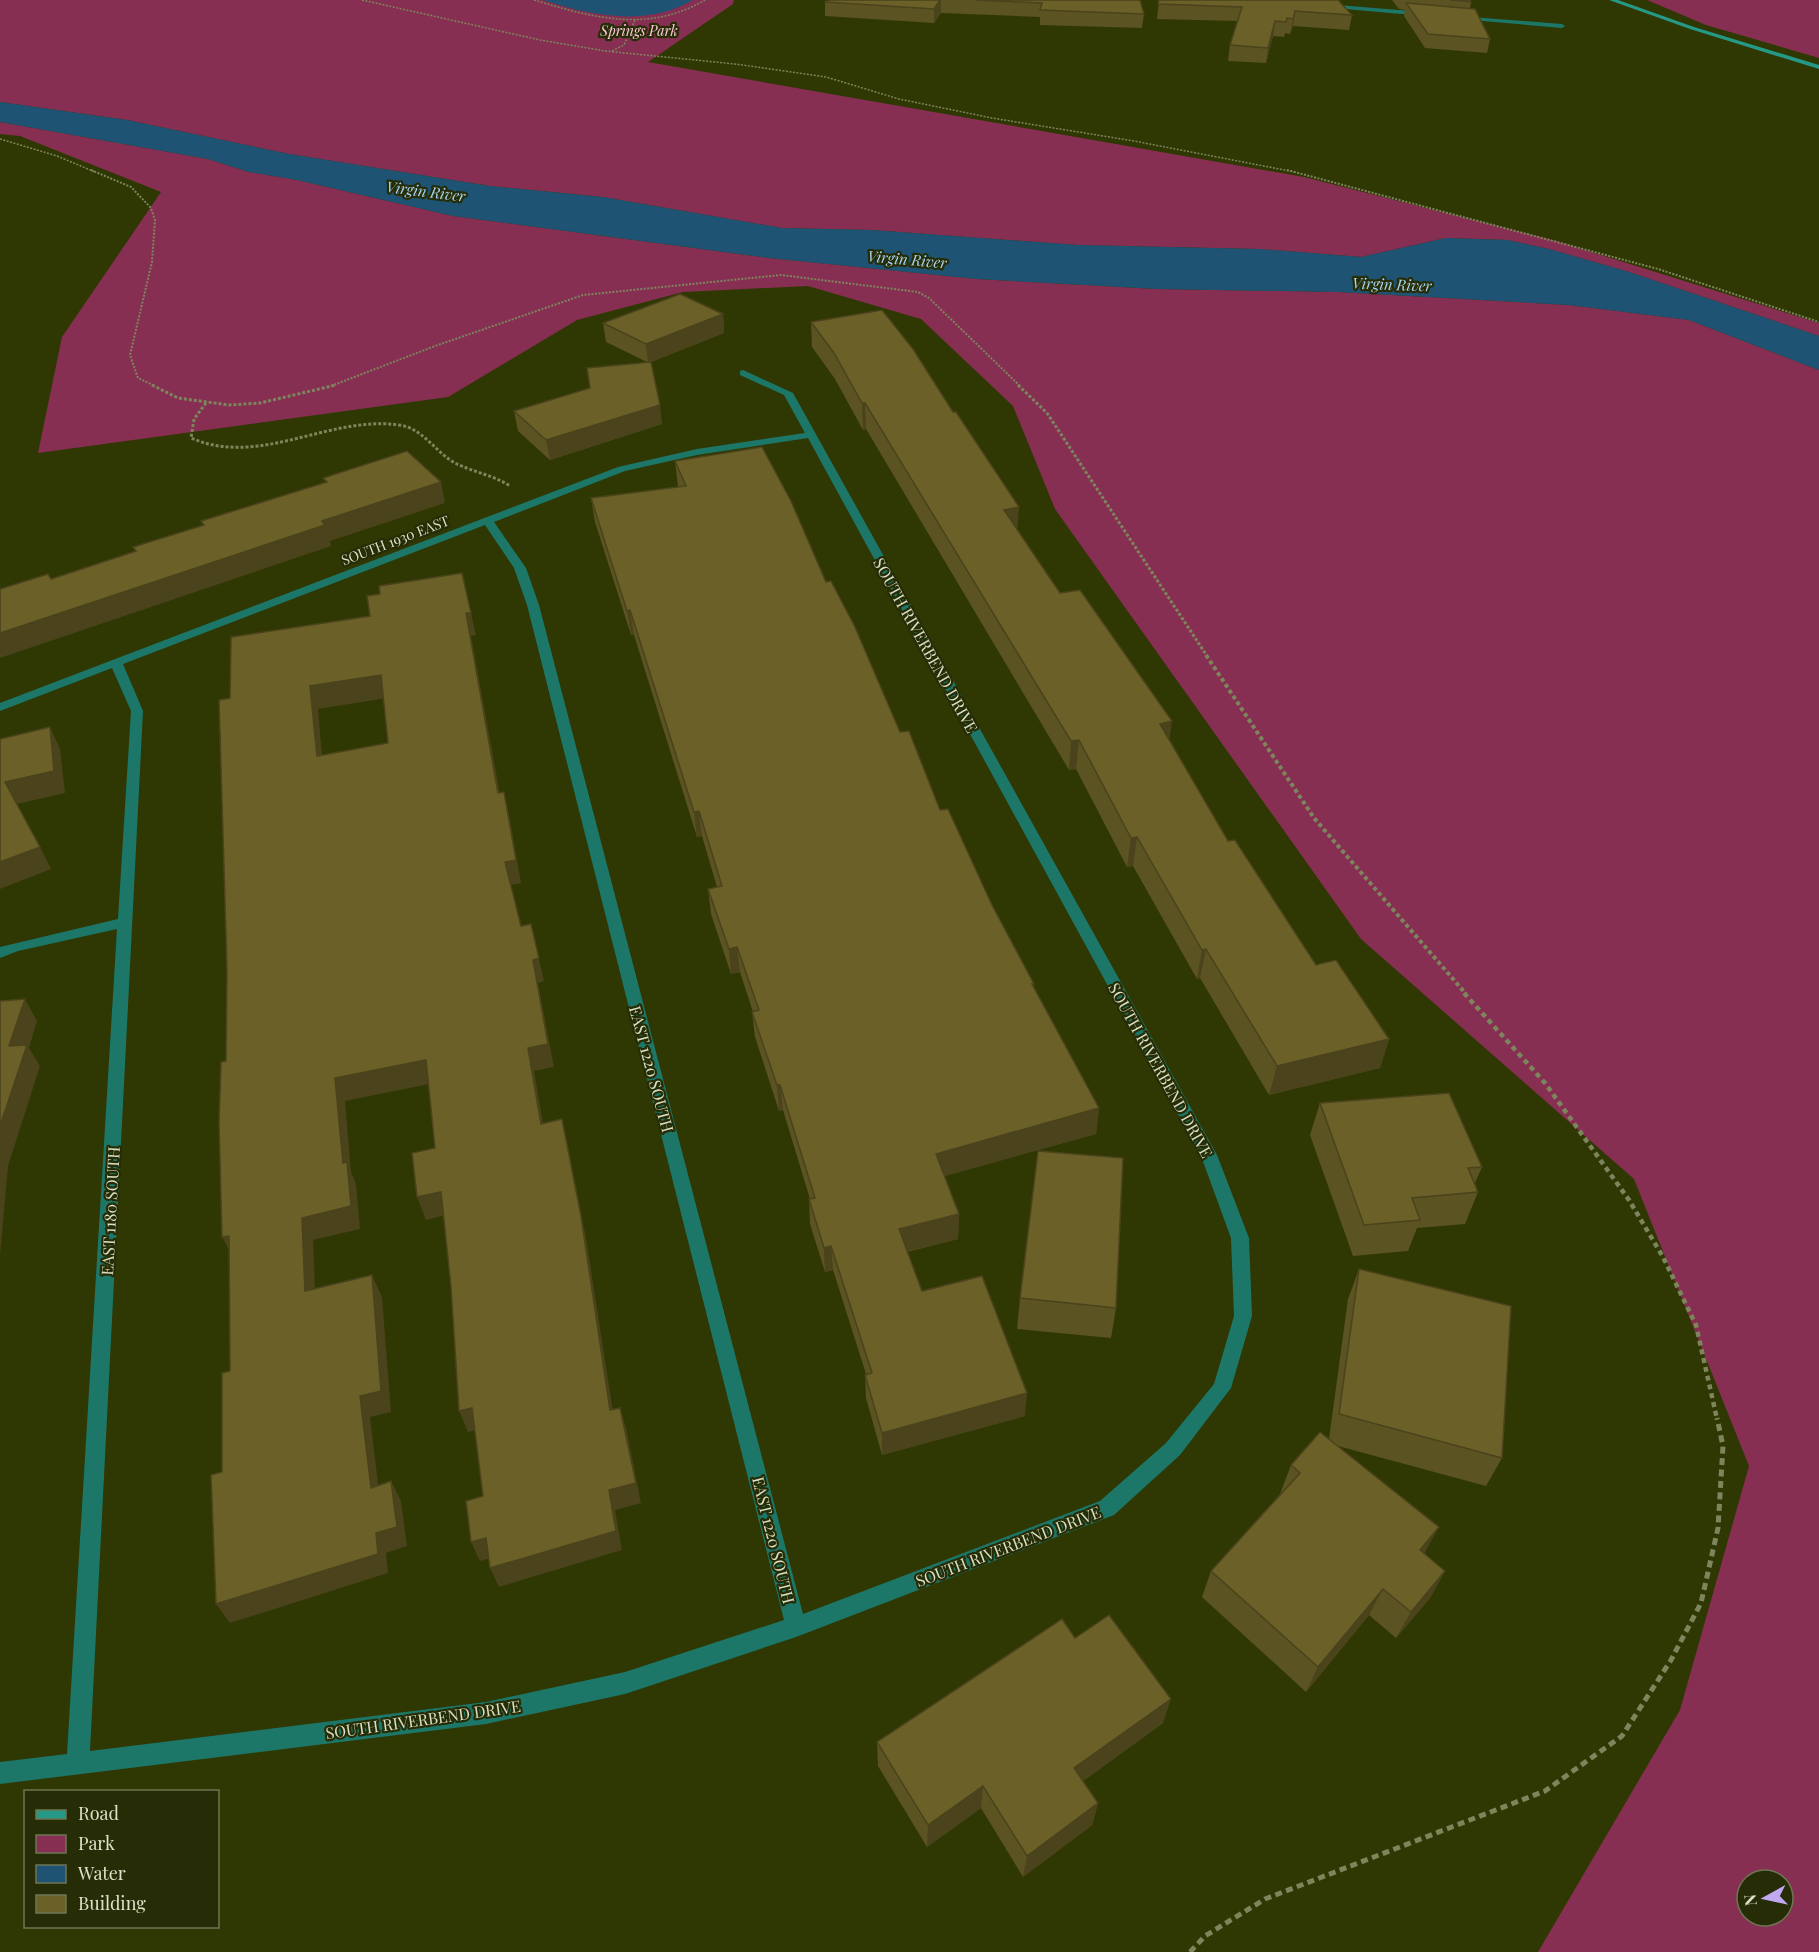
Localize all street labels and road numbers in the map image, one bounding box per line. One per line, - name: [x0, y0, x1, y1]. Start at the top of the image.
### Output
- street label: SOUTH 1930 EAST: [338, 511, 452, 569]
- street label: SOUTH RIVERBEND DRIVE: [869, 554, 983, 736]
- street label: SOUTH RIVERBEND DRIVE: [1104, 979, 1218, 1161]
- street label: EAST 1220 SOUTH: [625, 1003, 679, 1135]
- street label: EAST 1180 SOUTH: [96, 1146, 124, 1276]
- street label: EAST 1220 SOUTH: [748, 1474, 800, 1606]
- street label: SOUTH RIVERBEND DRIVE: [912, 1501, 1104, 1591]
- street label: SOUTH RIVERBEND DRIVE: [324, 1695, 522, 1743]

